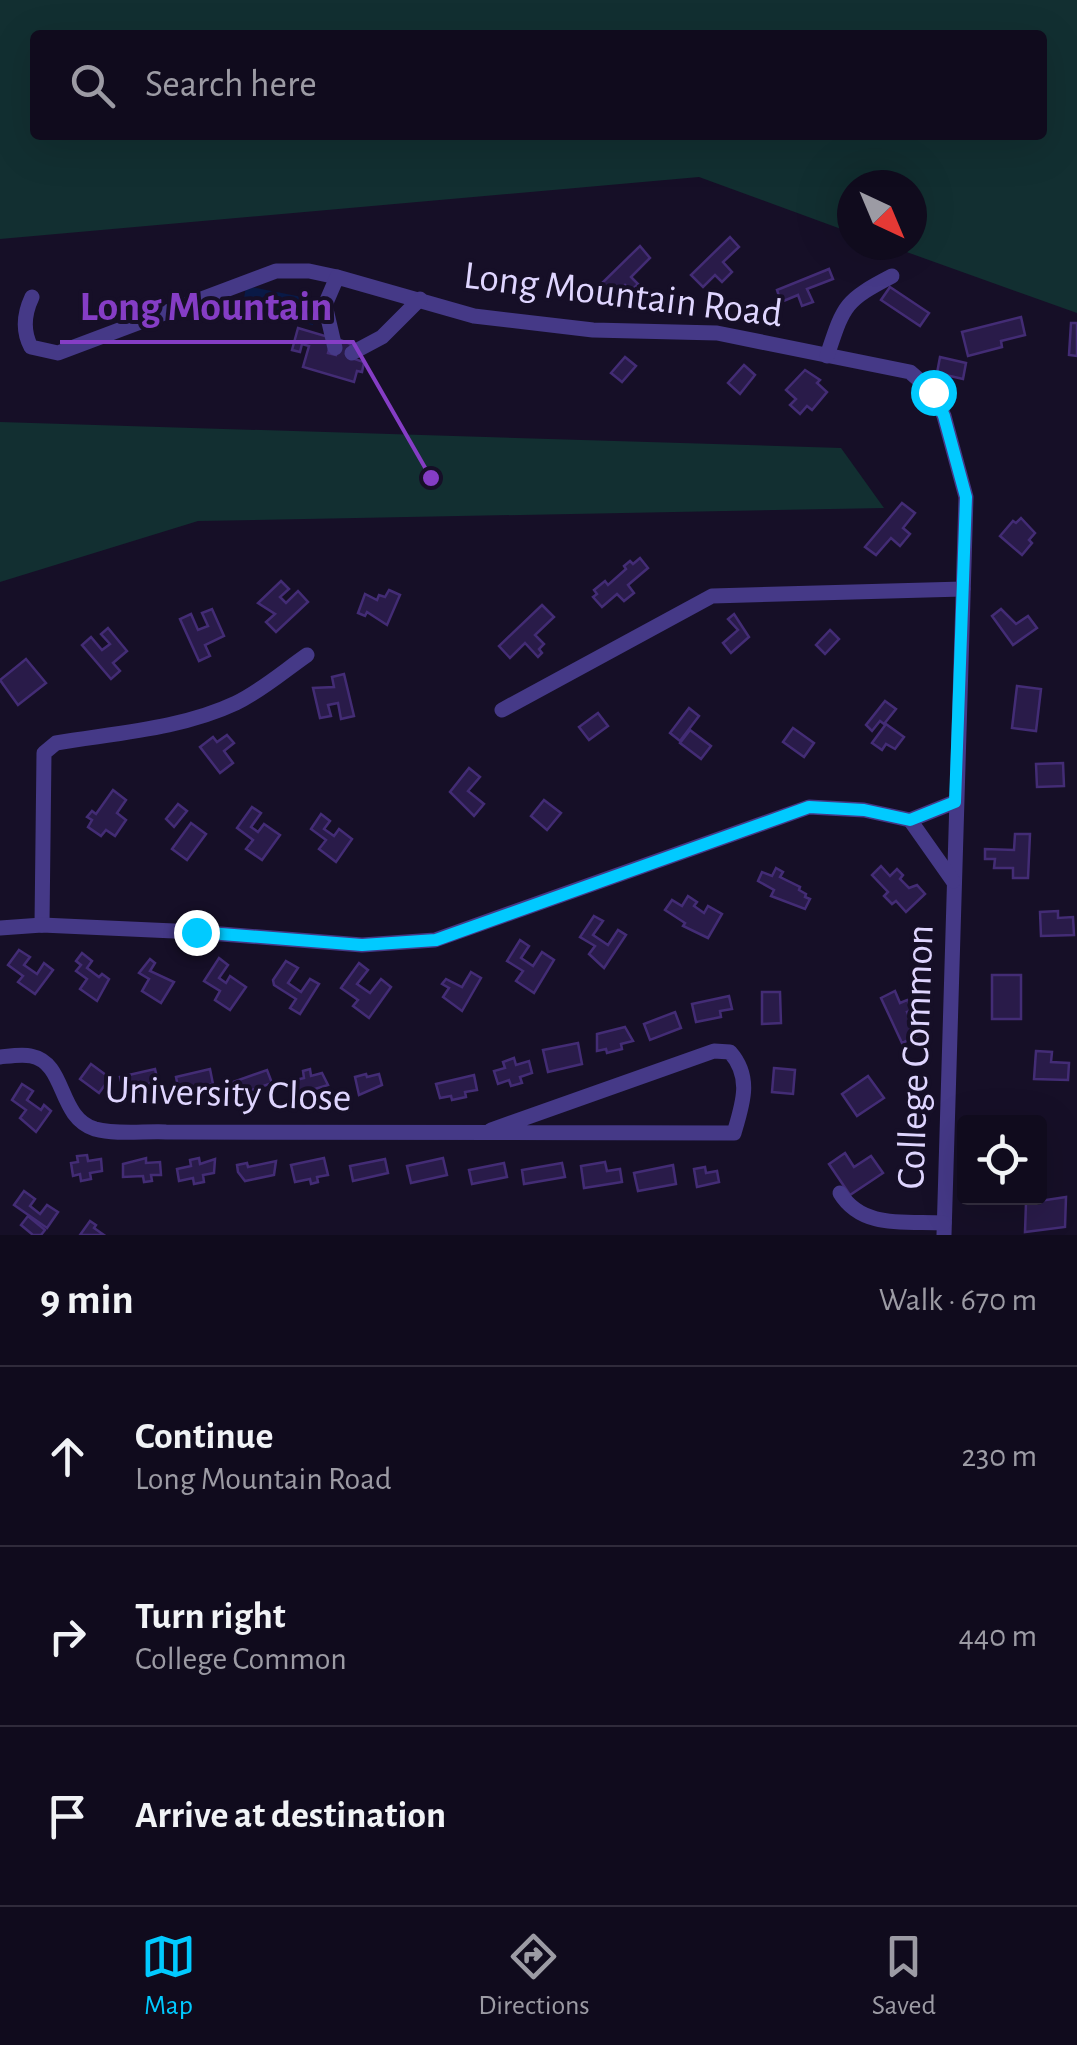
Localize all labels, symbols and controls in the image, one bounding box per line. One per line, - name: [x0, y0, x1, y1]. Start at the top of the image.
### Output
- search box: [30, 30, 1047, 140]
- icon: search: [65, 58, 120, 113]
- text: Search here: [145, 66, 317, 104]
- north arrow: [837, 170, 927, 260]
- street label: Long Mountain Road: [461, 256, 785, 334]
- callout: Long Mountain: [60, 270, 353, 342]
- text: Long Mountain: [80, 286, 332, 328]
- route start: [911, 370, 957, 416]
- route end: [174, 910, 220, 956]
- street label: College Common: [891, 924, 941, 1190]
- street label: University Close: [104, 1070, 352, 1118]
- map controls: [957, 1115, 1047, 1205]
- button: locate: [957, 1115, 1047, 1205]
- text: 9 min: [40, 1279, 134, 1321]
- text: Walk · 670 m: [879, 1284, 1037, 1316]
- text: Continue: [135, 1418, 273, 1456]
- icon: ahead: [40, 1429, 95, 1484]
- text: 230 m: [961, 1440, 1037, 1472]
- text: Long Mountain Road: [135, 1463, 392, 1495]
- text: Turn right: [135, 1598, 285, 1636]
- icon: right: [40, 1609, 95, 1664]
- text: 440 m: [958, 1620, 1037, 1652]
- text: College Common: [135, 1643, 347, 1675]
- icon: arrive: [40, 1789, 95, 1844]
- text: Arrive at destination: [135, 1797, 446, 1835]
- tab: Map: [141, 1929, 196, 2023]
- tab: Directions: [478, 1929, 590, 2023]
- tab: Saved: [872, 1929, 936, 2023]

